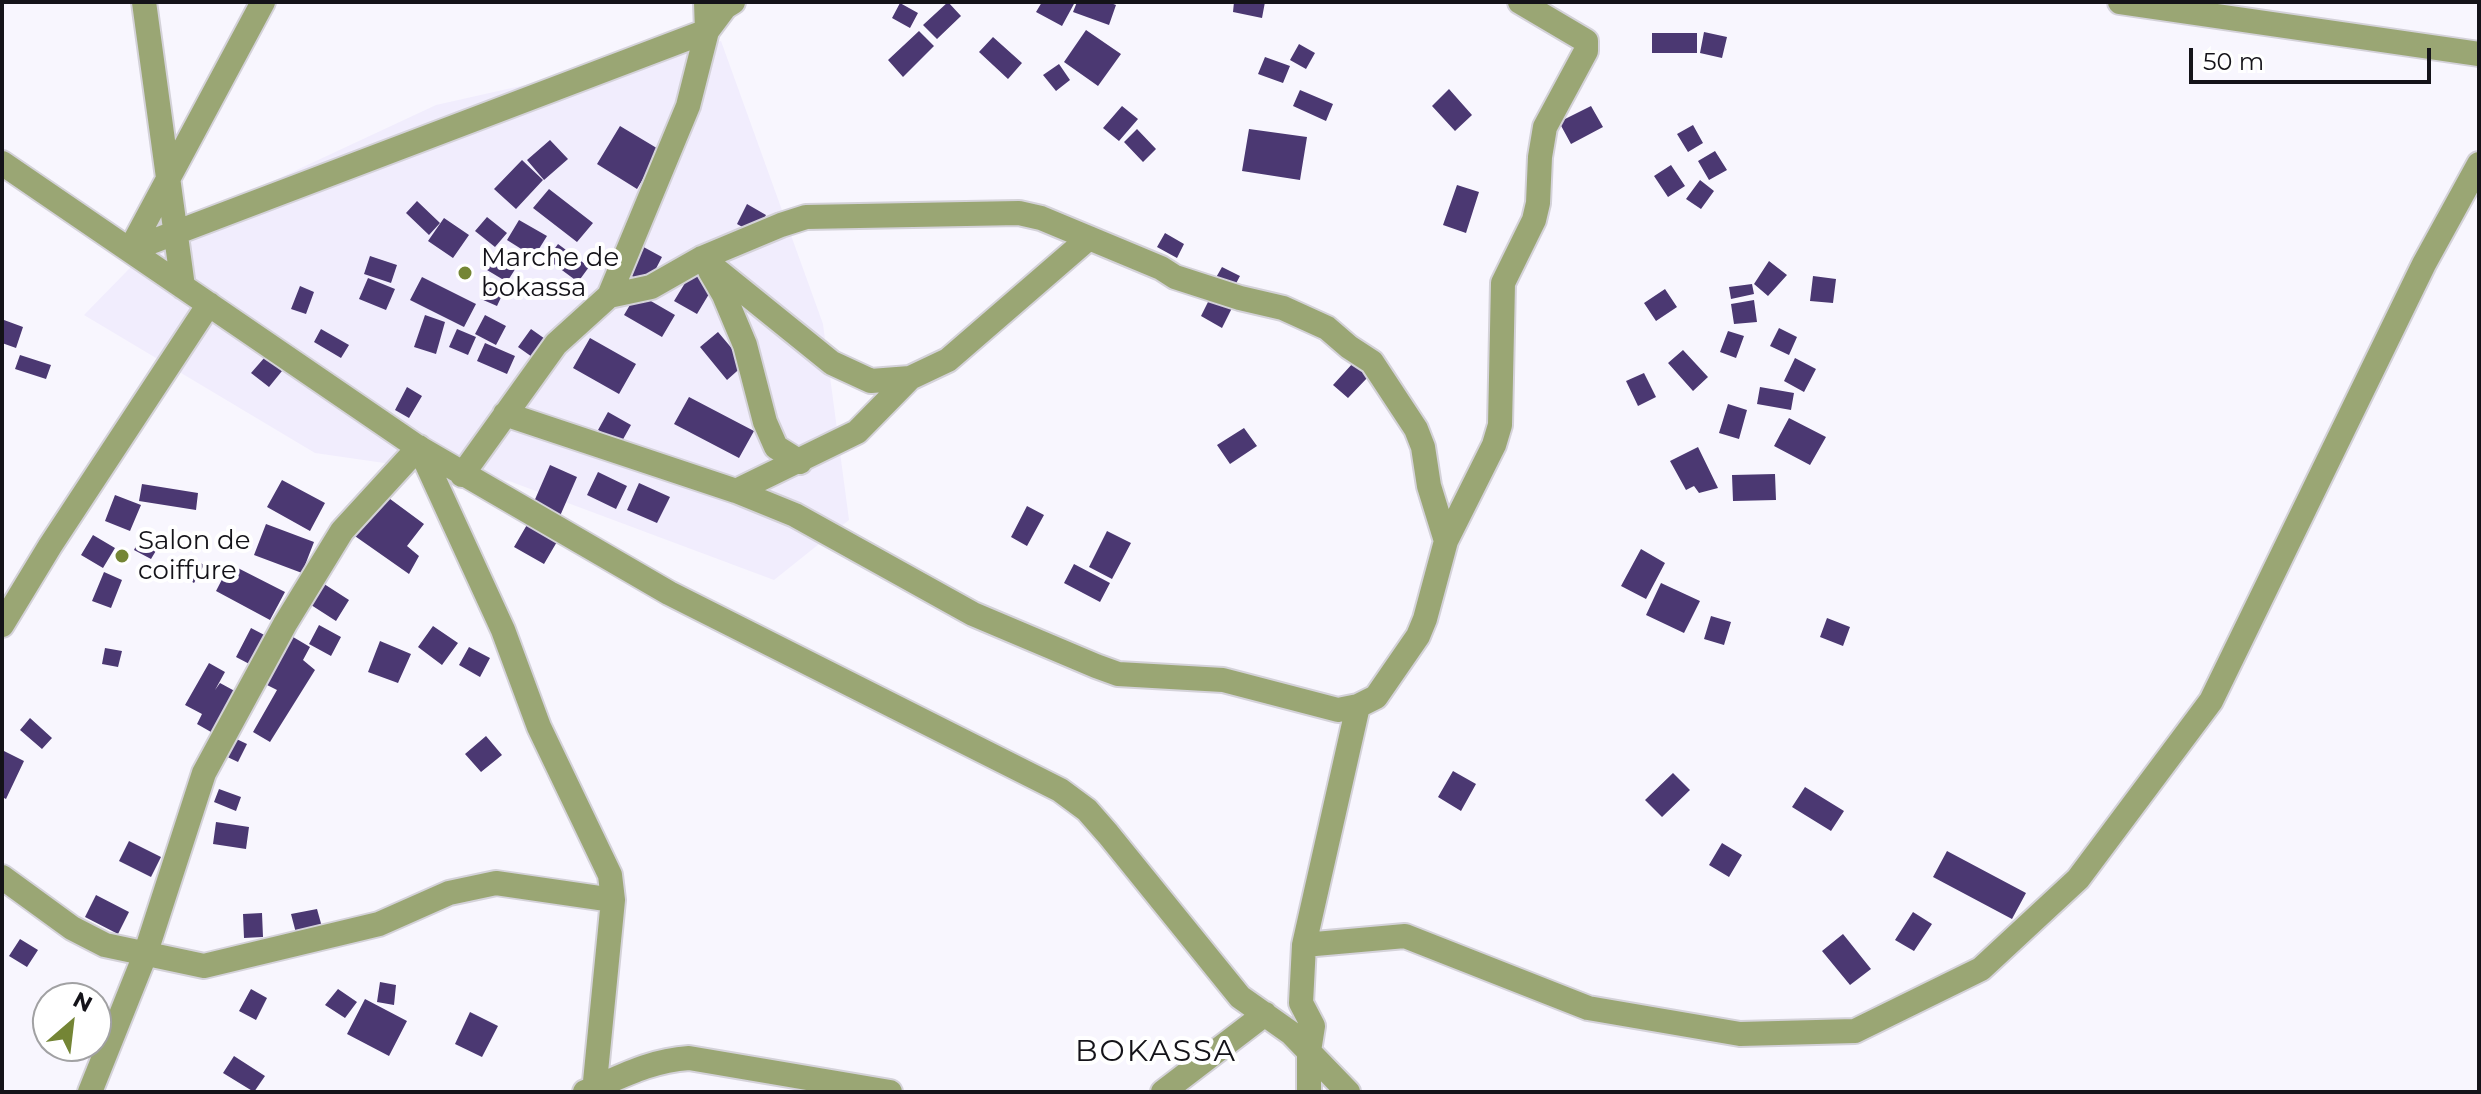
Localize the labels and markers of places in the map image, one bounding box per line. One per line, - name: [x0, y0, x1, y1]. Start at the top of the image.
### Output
- place label: Marche de bokassa: [481, 242, 619, 304]
- marker: Marche de bokassa: [456, 264, 474, 282]
- place label: Salon de coiffure: [138, 525, 250, 586]
- marker: Salon de coiffure: [113, 547, 131, 565]

